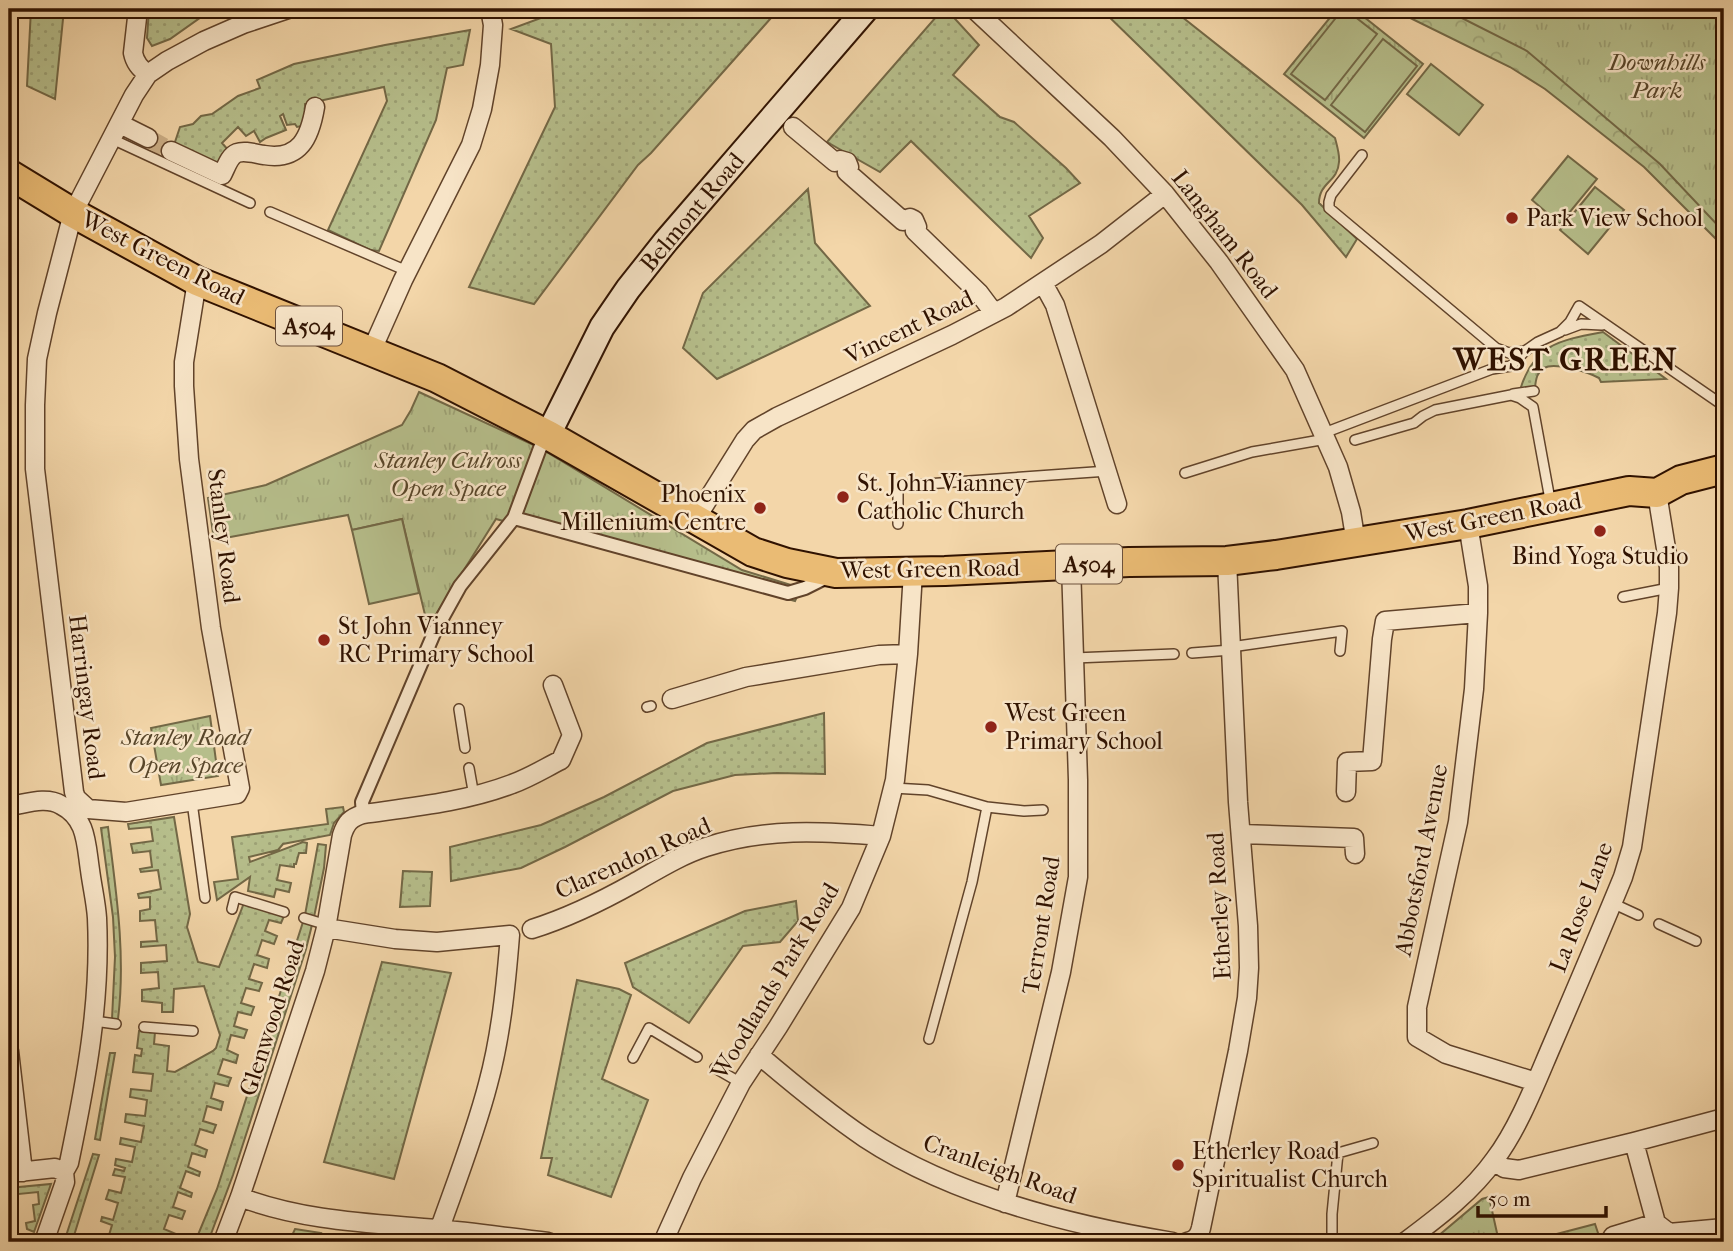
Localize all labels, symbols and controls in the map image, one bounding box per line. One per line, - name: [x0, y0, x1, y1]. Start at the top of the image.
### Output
- park label: Downhills Park: [1607, 48, 1706, 104]
- street label: Belmont Road: [634, 146, 750, 277]
- street label: Langham Road: [1166, 164, 1284, 305]
- street label: West Green Road: [76, 204, 250, 312]
- place label: Park View School: [1526, 204, 1703, 232]
- marker: Park View School: [1504, 210, 1520, 226]
- street label: Vincent Road: [839, 283, 979, 371]
- road number: A504: [276, 306, 342, 346]
- district label: WEST GREEN: [1451, 341, 1679, 378]
- park label: Stanley Culross Open Space: [374, 446, 522, 502]
- street label: Stanley Road: [202, 467, 246, 606]
- place label: St. John Vianney Catholic Church: [857, 469, 1028, 525]
- place label: Phoenix Millenium Centre: [560, 480, 746, 536]
- street label: West Green Road: [1401, 486, 1585, 548]
- marker: St. John Vianney Catholic Church: [835, 489, 851, 505]
- marker: Phoenix Millenium Centre: [752, 500, 768, 516]
- marker: Bind Yoga Studio: [1592, 523, 1608, 539]
- place label: Bind Yoga Studio: [1512, 542, 1688, 570]
- road number: A504: [1056, 544, 1122, 584]
- street label: West Green Road: [839, 553, 1021, 585]
- place label: St John Vianney RC Primary School: [338, 612, 534, 668]
- street label: Harringay Road: [63, 613, 111, 782]
- marker: St John Vianney RC Primary School: [316, 632, 332, 648]
- place label: West Green Primary School: [1004, 699, 1163, 755]
- marker: West Green Primary School: [983, 719, 999, 735]
- park label: Stanley Road Open Space: [120, 723, 252, 779]
- street label: Abbotsford Avenue: [1388, 761, 1453, 959]
- street label: Clarendon Road: [551, 811, 716, 905]
- street label: Etherley Road: [1201, 831, 1237, 981]
- street label: La Rose Lane: [1543, 838, 1619, 976]
- street label: Terront Road: [1016, 853, 1066, 996]
- street label: Woodlands Park Road: [705, 877, 845, 1085]
- street label: Glenwood Road: [234, 936, 311, 1099]
- street label: Cranleigh Road: [919, 1128, 1082, 1210]
- place label: Etherley Road Spiritualist Church: [1192, 1137, 1389, 1193]
- marker: Etherley Road Spiritualist Church: [1170, 1157, 1186, 1173]
- scale bar: [1478, 1174, 1605, 1218]
- text: 50 m: [1488, 1187, 1531, 1211]

